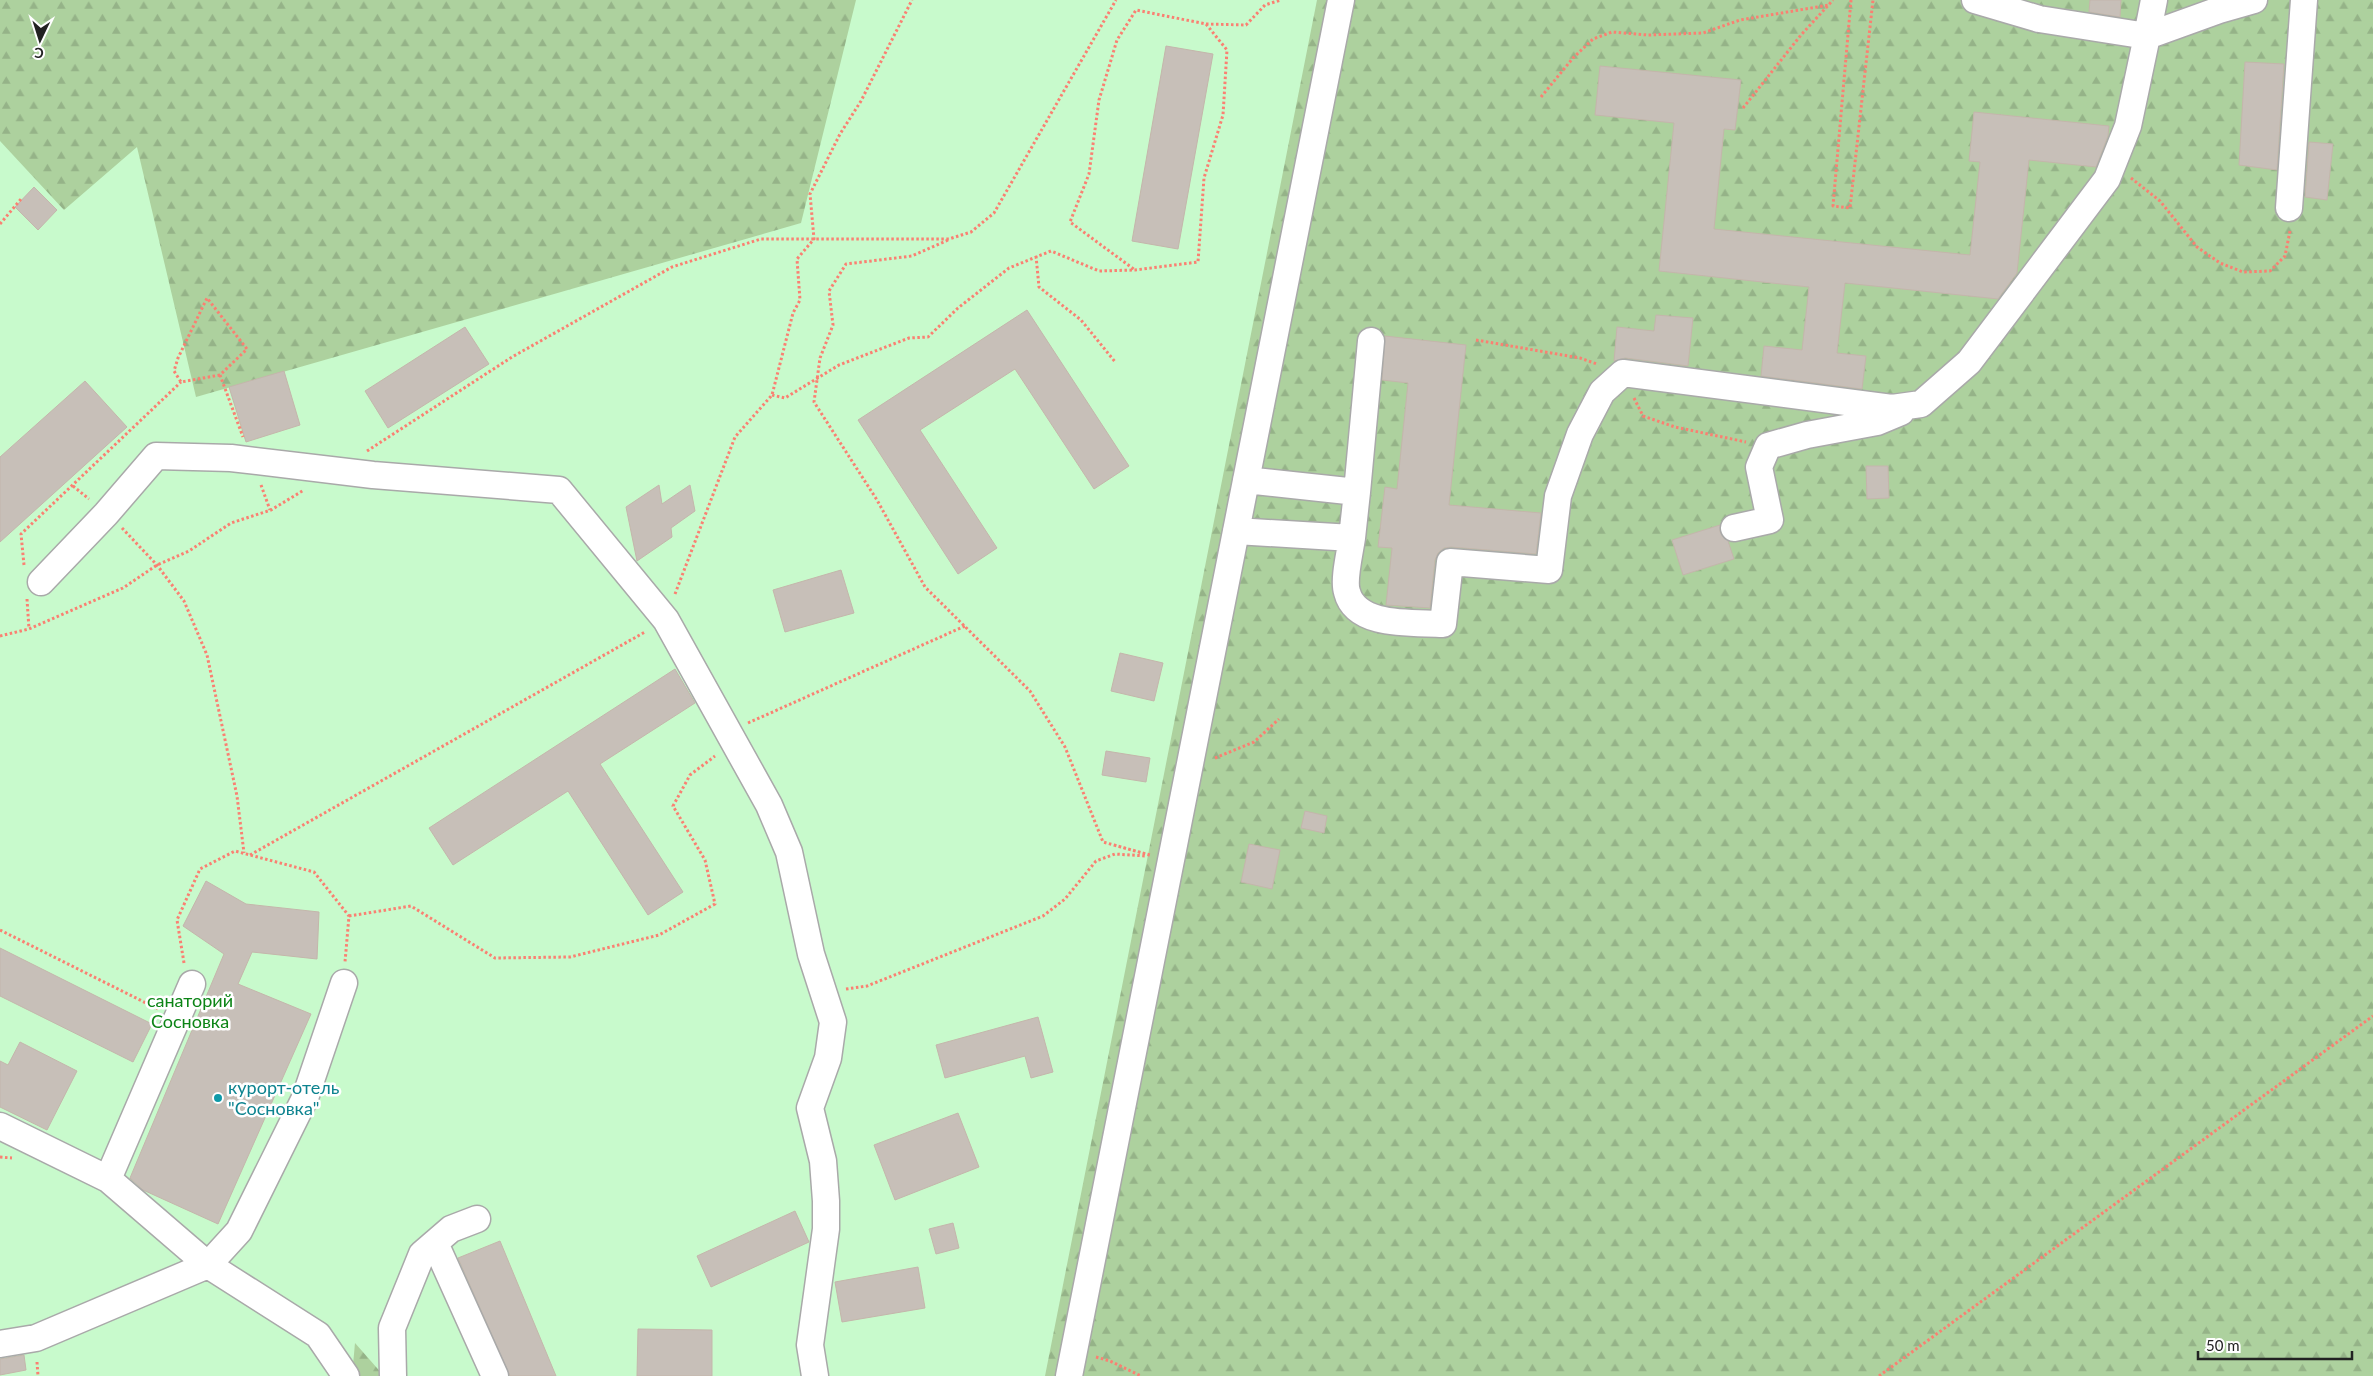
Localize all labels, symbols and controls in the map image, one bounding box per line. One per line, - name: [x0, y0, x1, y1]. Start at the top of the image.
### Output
- north arrow: [15, 15, 65, 65]
- text: С: [33, 45, 44, 62]
- park label: санаторий Сосновка: [147, 989, 233, 1032]
- place label: курорт-отель "Сосновка": [228, 1076, 340, 1119]
- marker: курорт-отель "Сосновка": [212, 1092, 224, 1104]
- scale bar: [2198, 1328, 2352, 1360]
- text: 50 m: [2206, 1336, 2240, 1354]

